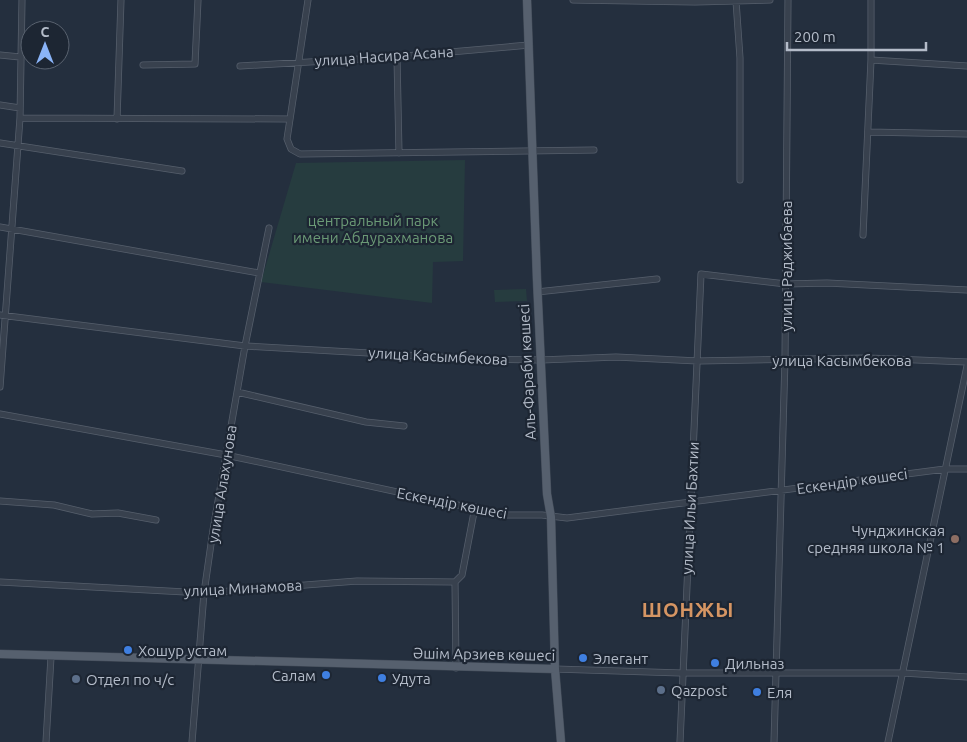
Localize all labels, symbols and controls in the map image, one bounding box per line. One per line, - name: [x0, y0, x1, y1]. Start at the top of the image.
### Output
- north arrow: [20, 20, 70, 70]
- scale bar: [787, 20, 926, 52]
- text: С: [41, 24, 50, 40]
- text: 200 m: [794, 28, 836, 45]
- street label: улица Насира Асана: [314, 43, 454, 69]
- street label: улица Раджибаева: [778, 201, 795, 331]
- park label: центральный парк имени Абдурахманова: [293, 212, 453, 246]
- street label: Аль-Фараби көшесі: [515, 303, 539, 441]
- street label: улица Касымбекова: [368, 344, 508, 368]
- street label: улица Касымбекова: [772, 352, 912, 369]
- street label: улица Алахунова: [204, 424, 240, 544]
- street label: улица Ильи Бахтии: [678, 441, 702, 575]
- street label: Ескендір көшесі: [795, 465, 909, 497]
- street label: Ескендір көшесі: [395, 484, 509, 522]
- place label: Чунджинская средняя школа № 1: [807, 522, 945, 556]
- marker: Чунджинская средняя школа № 1: [949, 533, 961, 545]
- street label: улица Минамова: [183, 576, 303, 600]
- district label: ШОНЖЫ: [642, 598, 734, 621]
- place label: Хошур устам: [138, 642, 227, 659]
- marker: Хошур устам: [122, 644, 134, 656]
- street label: Әшім Арзиев көшесі: [413, 644, 555, 664]
- place label: Элегант: [593, 650, 649, 667]
- marker: Элегант: [577, 652, 589, 664]
- place label: Дильназ: [725, 655, 785, 672]
- marker: Дильназ: [709, 657, 721, 669]
- place label: Салам: [272, 667, 316, 684]
- marker: Салам: [320, 669, 332, 681]
- place label: Удута: [392, 670, 431, 687]
- place label: Отдел по ч/с: [86, 671, 174, 688]
- marker: Удута: [376, 672, 388, 684]
- marker: Отдел по ч/с: [70, 673, 82, 685]
- place label: Qazpost: [671, 682, 727, 699]
- marker: Qazpost: [655, 684, 667, 696]
- place label: Еля: [767, 684, 792, 701]
- marker: Еля: [751, 686, 763, 698]

